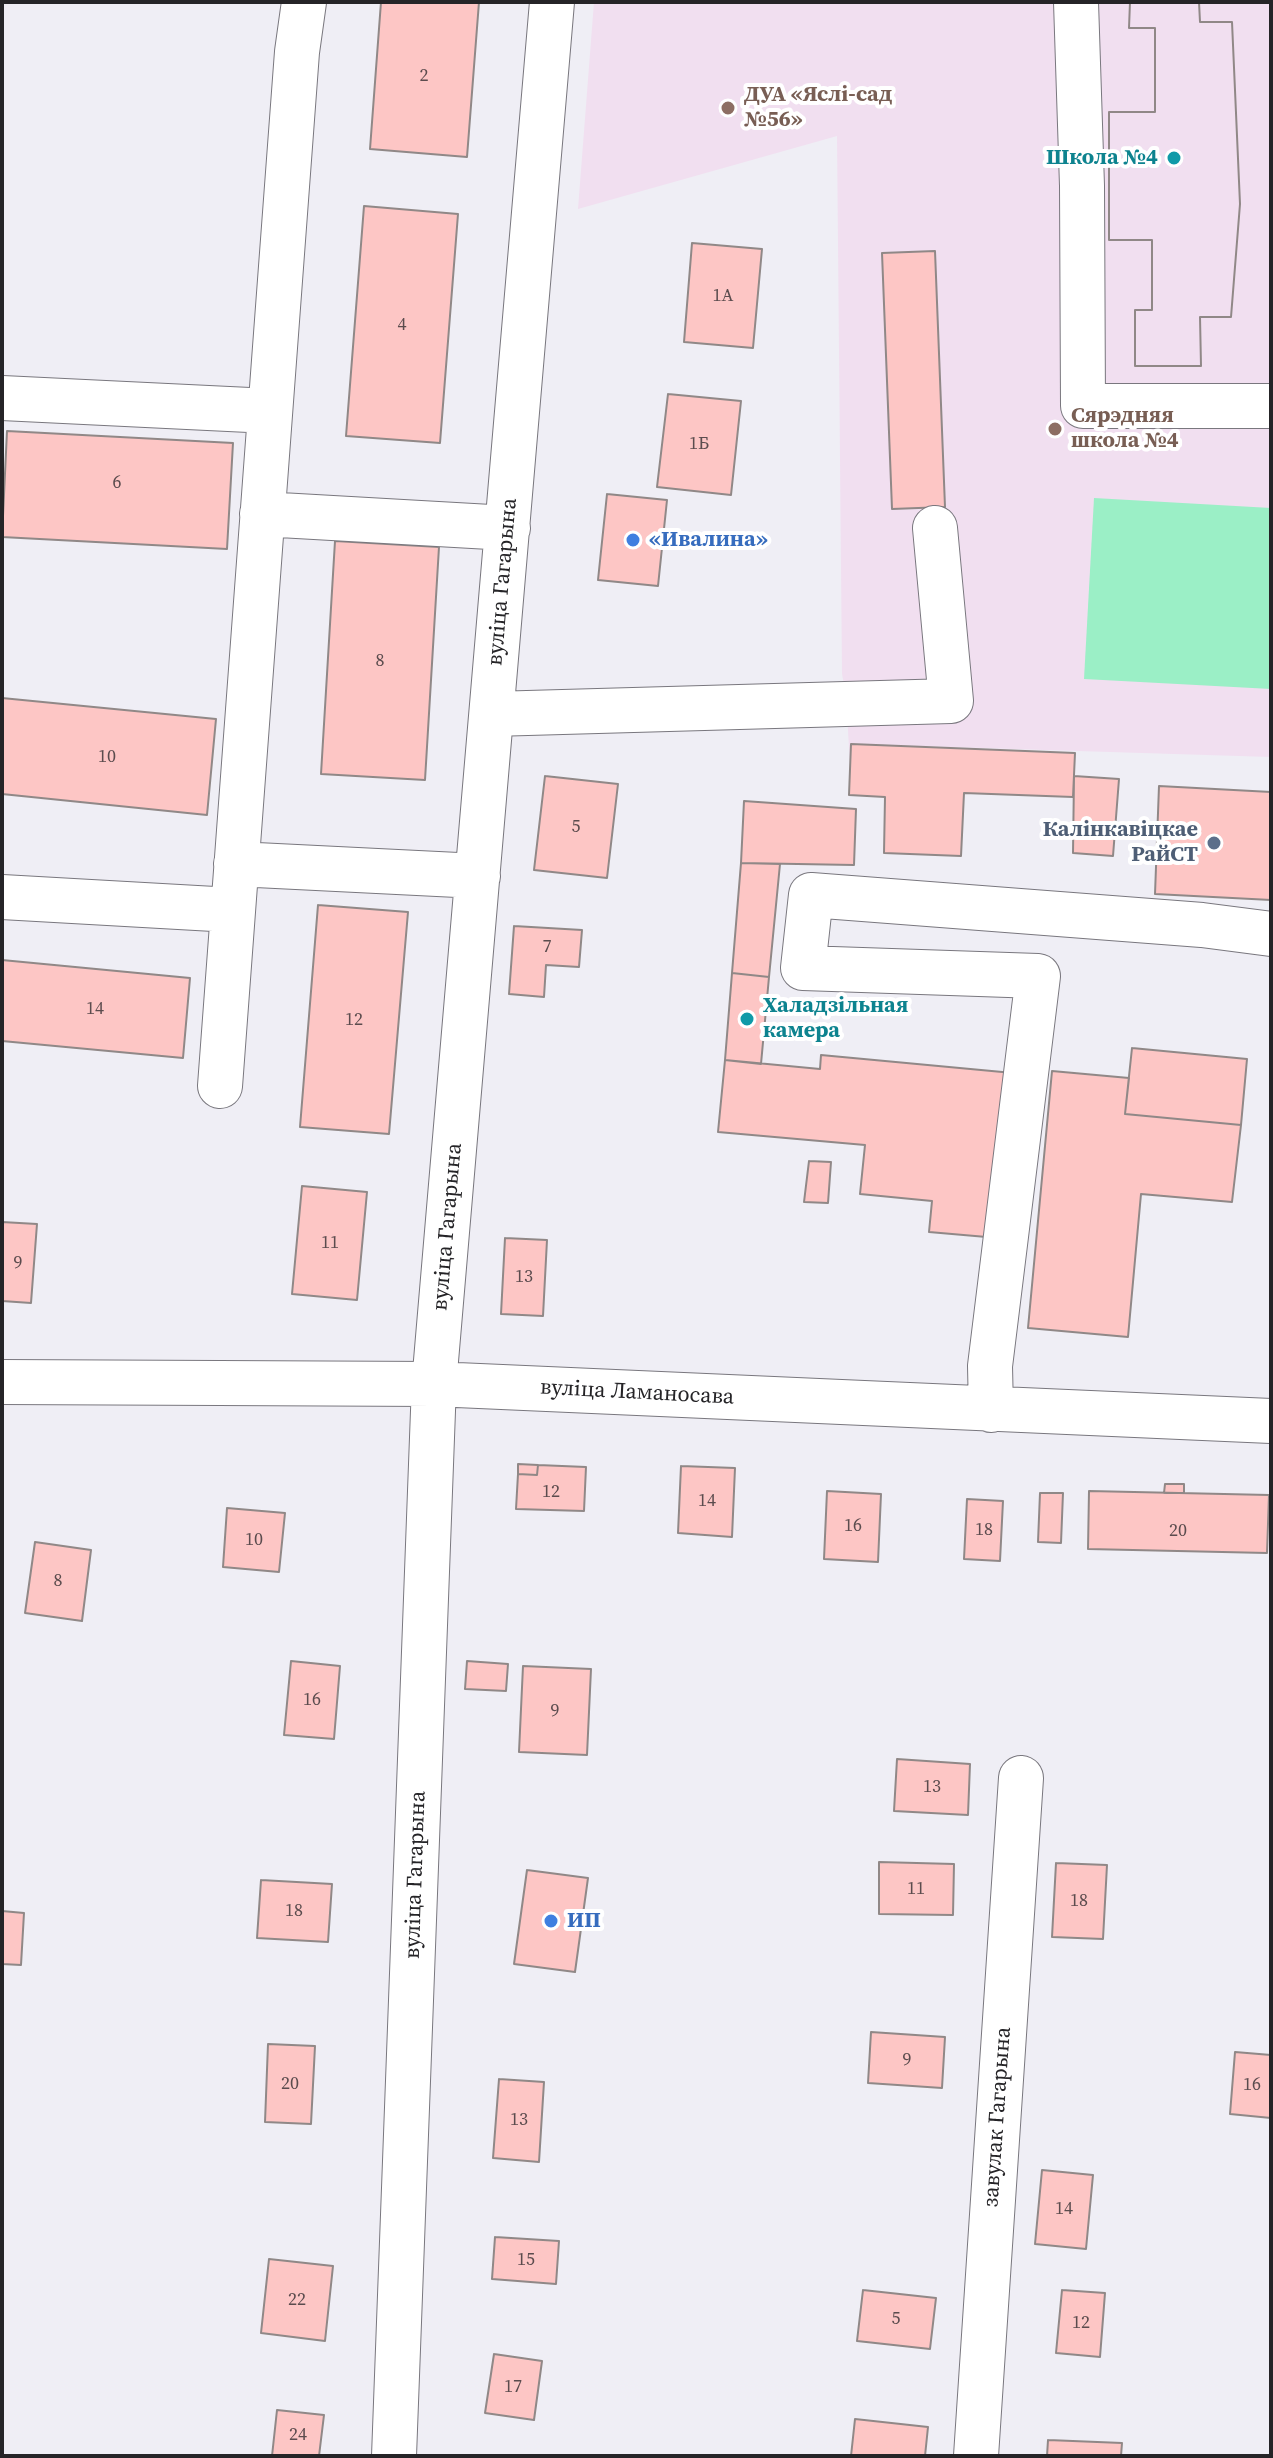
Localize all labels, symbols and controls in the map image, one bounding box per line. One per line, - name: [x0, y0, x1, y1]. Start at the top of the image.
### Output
- house number: 2: [420, 65, 428, 87]
- place label: ДУА «Яслі-сад №56»: [744, 82, 893, 134]
- marker: ДУА «Яслі-сад №56»: [719, 99, 737, 117]
- place label: Школа №4: [1046, 145, 1158, 171]
- marker: Школа №4: [1165, 149, 1183, 167]
- house number: 1А: [713, 285, 733, 307]
- house number: 4: [398, 314, 406, 336]
- place label: Сярэдняя школа №4: [1071, 403, 1179, 454]
- marker: Сярэдняя школа №4: [1046, 420, 1064, 438]
- house number: 1Б: [689, 433, 709, 455]
- house number: 6: [113, 472, 121, 494]
- street label: вуліца Гагарына: [483, 497, 523, 667]
- place label: «Ивалина»: [649, 527, 768, 553]
- marker: «Ивалина»: [624, 531, 642, 549]
- house number: 8: [376, 650, 384, 672]
- house number: 10: [98, 746, 116, 768]
- house number: 5: [572, 816, 580, 838]
- place label: Калінкавіцкае РайСТ: [1043, 817, 1198, 868]
- marker: Калінкавіцкае РайСТ: [1205, 834, 1223, 852]
- house number: 7: [543, 936, 551, 958]
- place label: Халадзільная камера: [763, 993, 908, 1044]
- house number: 14: [86, 998, 104, 1020]
- house number: 12: [345, 1009, 363, 1031]
- marker: Халадзільная камера: [738, 1010, 756, 1028]
- street label: вуліца Гагарына: [428, 1142, 468, 1312]
- house number: 11: [321, 1232, 339, 1254]
- house number: 9: [14, 1252, 22, 1274]
- house number: 13: [515, 1266, 533, 1288]
- street label: вуліца Ламаносава: [539, 1375, 735, 1411]
- house number: 12: [542, 1481, 560, 1503]
- house number: 14: [698, 1490, 716, 1512]
- house number: 16: [844, 1515, 862, 1537]
- house number: 18: [975, 1519, 993, 1541]
- house number: 20: [1169, 1520, 1187, 1542]
- house number: 10: [245, 1529, 263, 1551]
- house number: 8: [54, 1570, 62, 1592]
- house number: 16: [303, 1689, 321, 1711]
- house number: 9: [551, 1700, 559, 1722]
- house number: 13: [923, 1776, 941, 1798]
- street label: вуліца Гагарына: [400, 1790, 432, 1960]
- house number: 11: [907, 1878, 925, 1900]
- house number: 18: [1070, 1890, 1088, 1912]
- house number: 18: [285, 1900, 303, 1922]
- place label: ИП: [567, 1908, 601, 1934]
- marker: ИП: [542, 1912, 560, 1930]
- street label: завулак Гагарына: [979, 2026, 1017, 2208]
- house number: 9: [903, 2049, 911, 2071]
- house number: 20: [281, 2073, 299, 2095]
- house number: 16: [1243, 2074, 1261, 2096]
- house number: 13: [510, 2109, 528, 2131]
- house number: 14: [1055, 2198, 1073, 2220]
- house number: 15: [517, 2249, 535, 2271]
- house number: 22: [288, 2289, 306, 2311]
- house number: 5: [892, 2308, 900, 2330]
- house number: 12: [1072, 2312, 1090, 2334]
- house number: 17: [504, 2376, 522, 2398]
- house number: 24: [289, 2424, 307, 2446]

